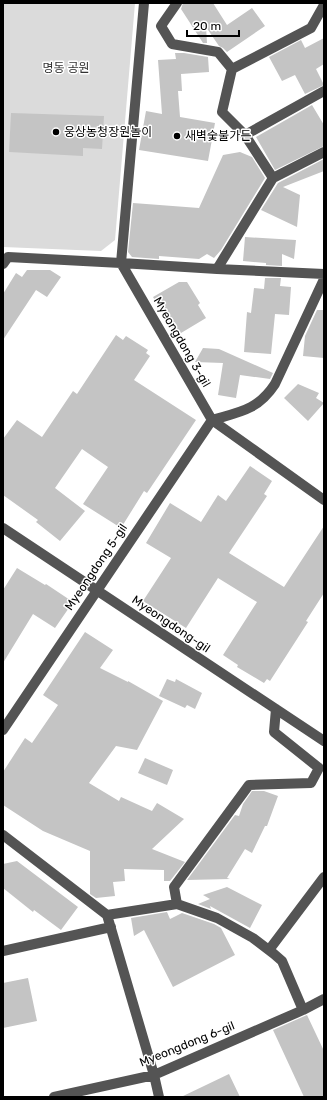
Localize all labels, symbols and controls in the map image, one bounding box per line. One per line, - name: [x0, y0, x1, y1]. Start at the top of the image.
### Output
- scale bar: [187, 12, 239, 38]
- text: 20 m: [193, 19, 221, 33]
- park label: 명동 공원: [42, 61, 90, 75]
- place label: 웅상농청장원놀이: [64, 125, 152, 139]
- marker: 웅상농청장원놀이: [51, 127, 61, 137]
- place label: 새벽숯불가든: [185, 129, 251, 143]
- marker: 새벽숯불가든: [172, 131, 182, 141]
- street label: Myeongdong 3-gil: [151, 295, 213, 389]
- street label: Myeongdong 5-gil: [62, 521, 130, 613]
- street label: Myeongdong-gil: [129, 593, 213, 655]
- street label: Myeongdong 6-gil: [137, 1018, 237, 1069]

